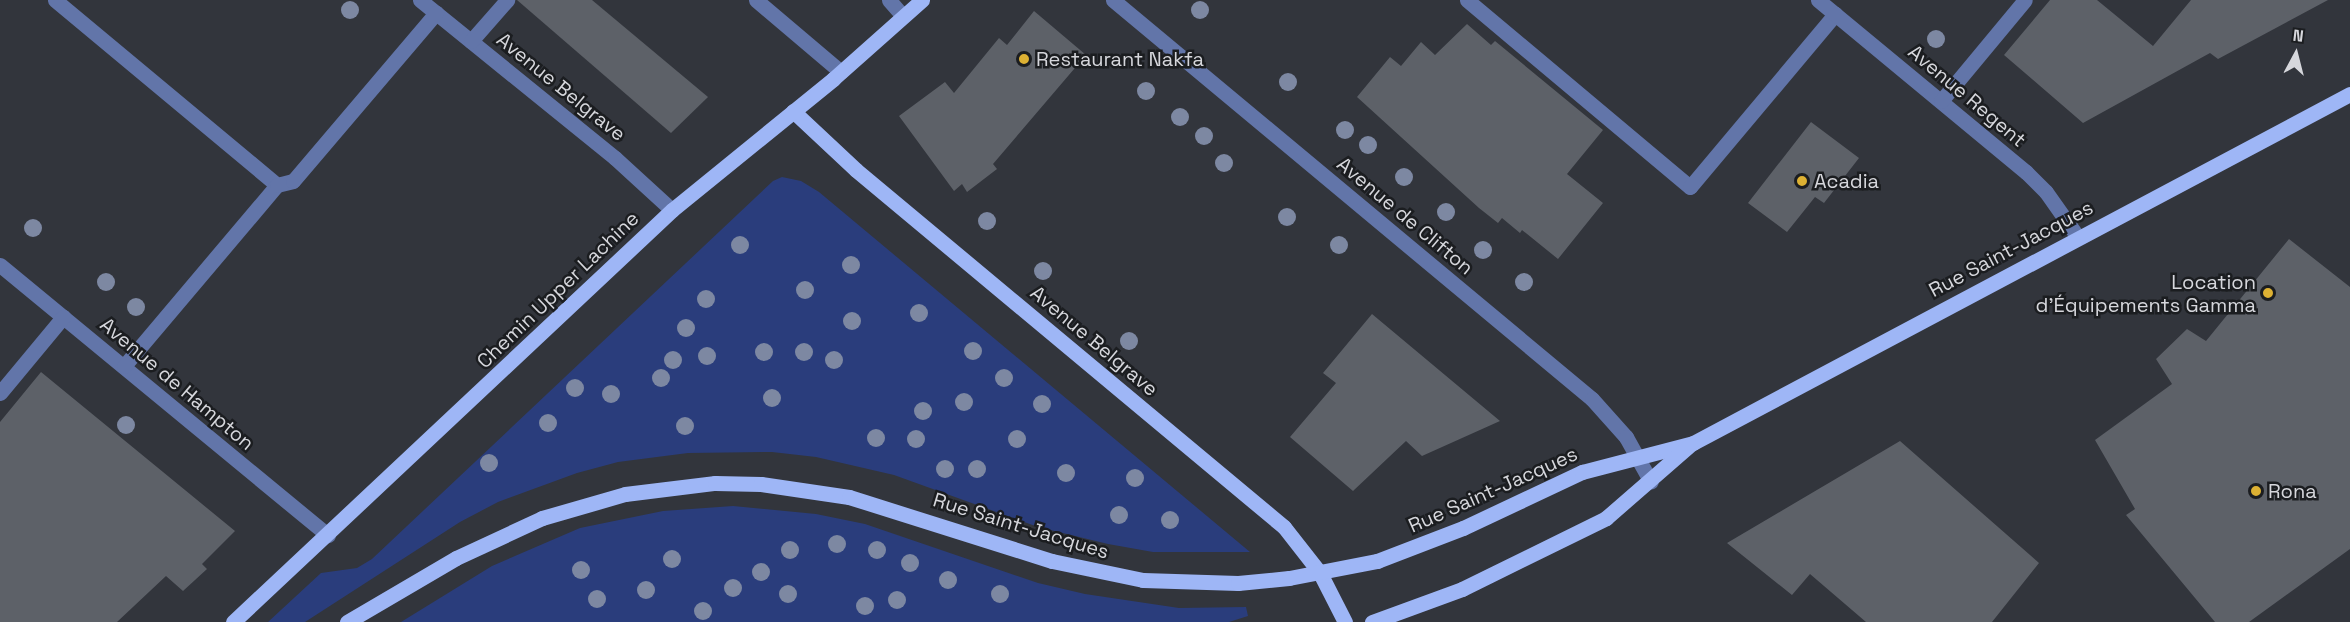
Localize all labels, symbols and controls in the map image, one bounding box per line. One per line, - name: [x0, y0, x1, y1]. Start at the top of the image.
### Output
- north arrow: [2266, 24, 2326, 84]
- text: N: [2292, 25, 2305, 47]
- street label: Avenue Belgrave: [492, 28, 630, 146]
- street label: Avenue Regent: [1903, 40, 2031, 152]
- place label: Restaurant Nakfa: [1036, 47, 1204, 71]
- marker: Restaurant Nakfa: [1017, 52, 1031, 66]
- street label: Avenue de Clifton: [1332, 152, 1478, 280]
- place label: Acadia: [1814, 169, 1879, 193]
- marker: Acadia: [1795, 174, 1809, 188]
- street label: Rue Saint-Jacques: [1925, 196, 2097, 302]
- street label: Chemin Upper Lachine: [472, 207, 644, 373]
- place label: Location d'Équipements Gamma: [2036, 270, 2256, 317]
- street label: Avenue Belgrave: [1025, 281, 1163, 401]
- marker: Location d'Équipements Gamma: [2261, 286, 2275, 300]
- street label: Avenue de Hampton: [95, 313, 259, 455]
- street label: Rue Saint-Jacques: [1405, 442, 1581, 538]
- place label: Rona: [2268, 479, 2317, 503]
- marker: Rona: [2249, 484, 2263, 498]
- street label: Rue Saint-Jacques: [930, 488, 1112, 564]

